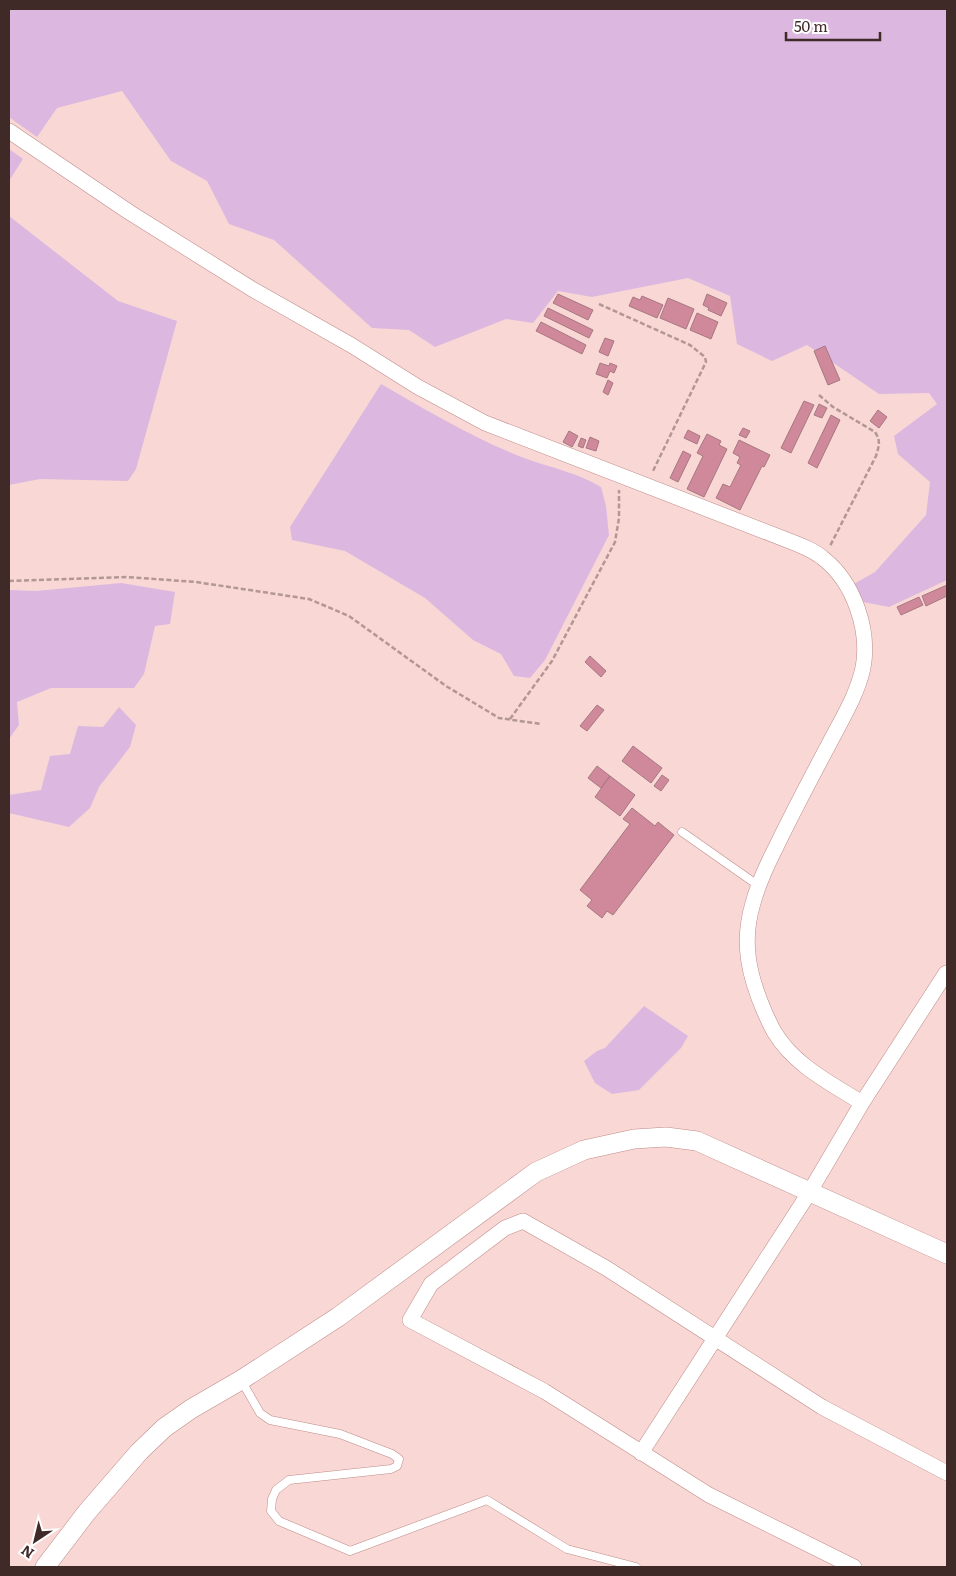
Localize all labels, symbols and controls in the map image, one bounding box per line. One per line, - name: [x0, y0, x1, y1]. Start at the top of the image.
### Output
- scale bar: [786, 10, 880, 42]
- text: 50 m: [794, 14, 828, 37]
- north arrow: [10, 1516, 60, 1566]
- text: N: [16, 1541, 38, 1564]

